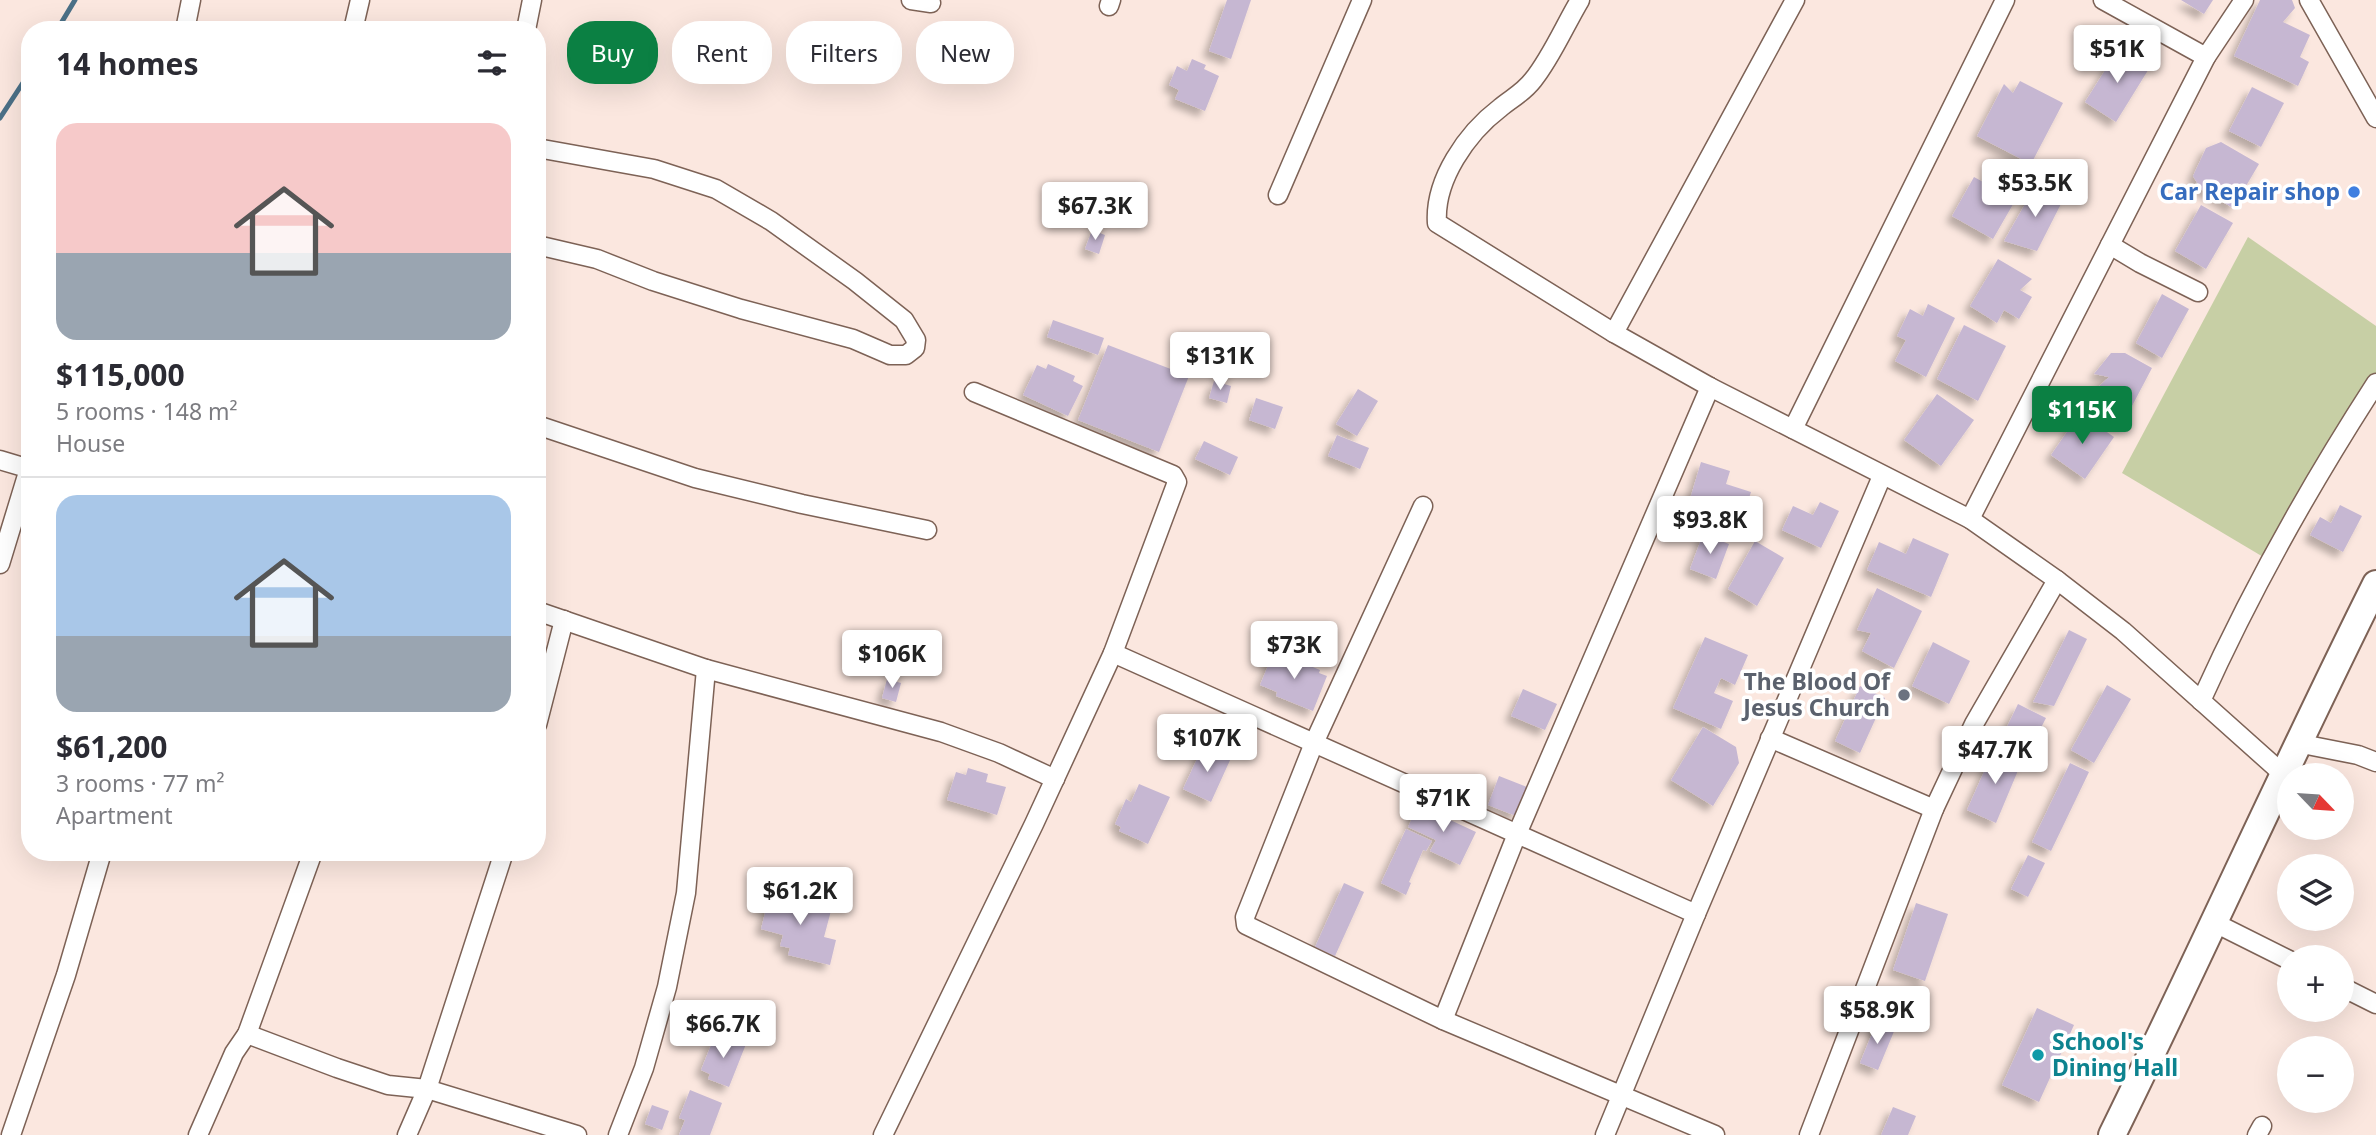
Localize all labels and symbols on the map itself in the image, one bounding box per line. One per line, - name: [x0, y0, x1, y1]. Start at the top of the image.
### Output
- pin: $51K: [2076, 25, 2158, 85]
- pin: $53.5K: [1978, 160, 2092, 219]
- place label: Car Repair shop: [2160, 175, 2340, 207]
- pin: $67.3K: [1038, 182, 1152, 242]
- marker: Car Repair shop: [2346, 184, 2362, 200]
- pin: $131K: [1171, 332, 1269, 392]
- pin: $115K: [2033, 386, 2131, 446]
- pin: $93.8K: [1653, 496, 1767, 556]
- pin: $73K: [1253, 622, 1335, 681]
- pin: $106K: [843, 630, 941, 690]
- place label: The Blood Of Jesus Church: [1741, 665, 1891, 723]
- marker: The Blood Of Jesus Church: [1896, 687, 1912, 703]
- pin: $107K: [1158, 714, 1256, 774]
- pin: $47.7K: [1938, 726, 2052, 786]
- north arrow: [2277, 763, 2354, 840]
- pin: $71K: [1402, 774, 1484, 834]
- pin: $61.2K: [743, 867, 857, 927]
- pin: $58.9K: [1820, 986, 1934, 1046]
- pin: $66.7K: [666, 1000, 780, 1060]
- place label: School's Dining Hall: [2052, 1025, 2178, 1083]
- marker: School's Dining Hall: [2030, 1047, 2046, 1063]

